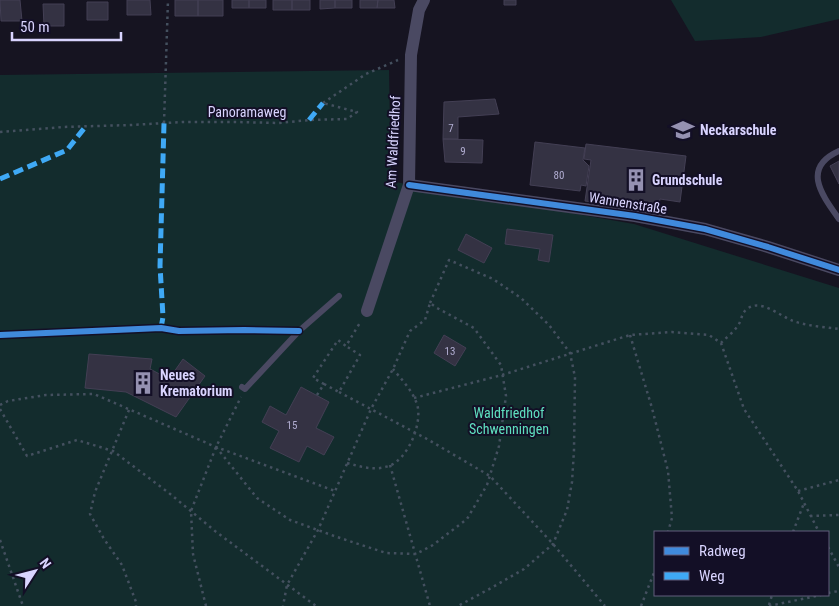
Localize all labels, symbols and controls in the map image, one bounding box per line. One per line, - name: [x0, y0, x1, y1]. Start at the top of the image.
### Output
- scale bar: [12, 10, 121, 42]
- text: 50 m: [20, 18, 50, 36]
- street label: Am Waldfriedhof: [383, 95, 403, 189]
- street label: Panoramaweg: [208, 104, 286, 120]
- school or university icon: Neckarschule: [670, 117, 696, 143]
- house number: 7: [448, 122, 454, 135]
- place label: Neckarschule: [700, 122, 777, 138]
- house number: 9: [460, 145, 466, 158]
- building icon: Grundschule: [623, 167, 649, 193]
- house number: 80: [554, 169, 564, 182]
- place label: Grundschule: [652, 172, 723, 188]
- street label: Wannenstraße: [588, 189, 669, 217]
- house number: 13: [445, 345, 455, 358]
- place label: Neues Krematorium: [160, 367, 232, 399]
- building icon: Neues Krematorium: [130, 370, 156, 396]
- park label: Waldfriedhof Schwenningen: [469, 405, 549, 437]
- house number: 15: [287, 419, 297, 432]
- legend: [654, 531, 829, 596]
- text: Radweg: [699, 542, 746, 560]
- north arrow: [10, 546, 60, 596]
- text: N: [37, 555, 55, 572]
- text: Weg: [699, 567, 725, 585]

